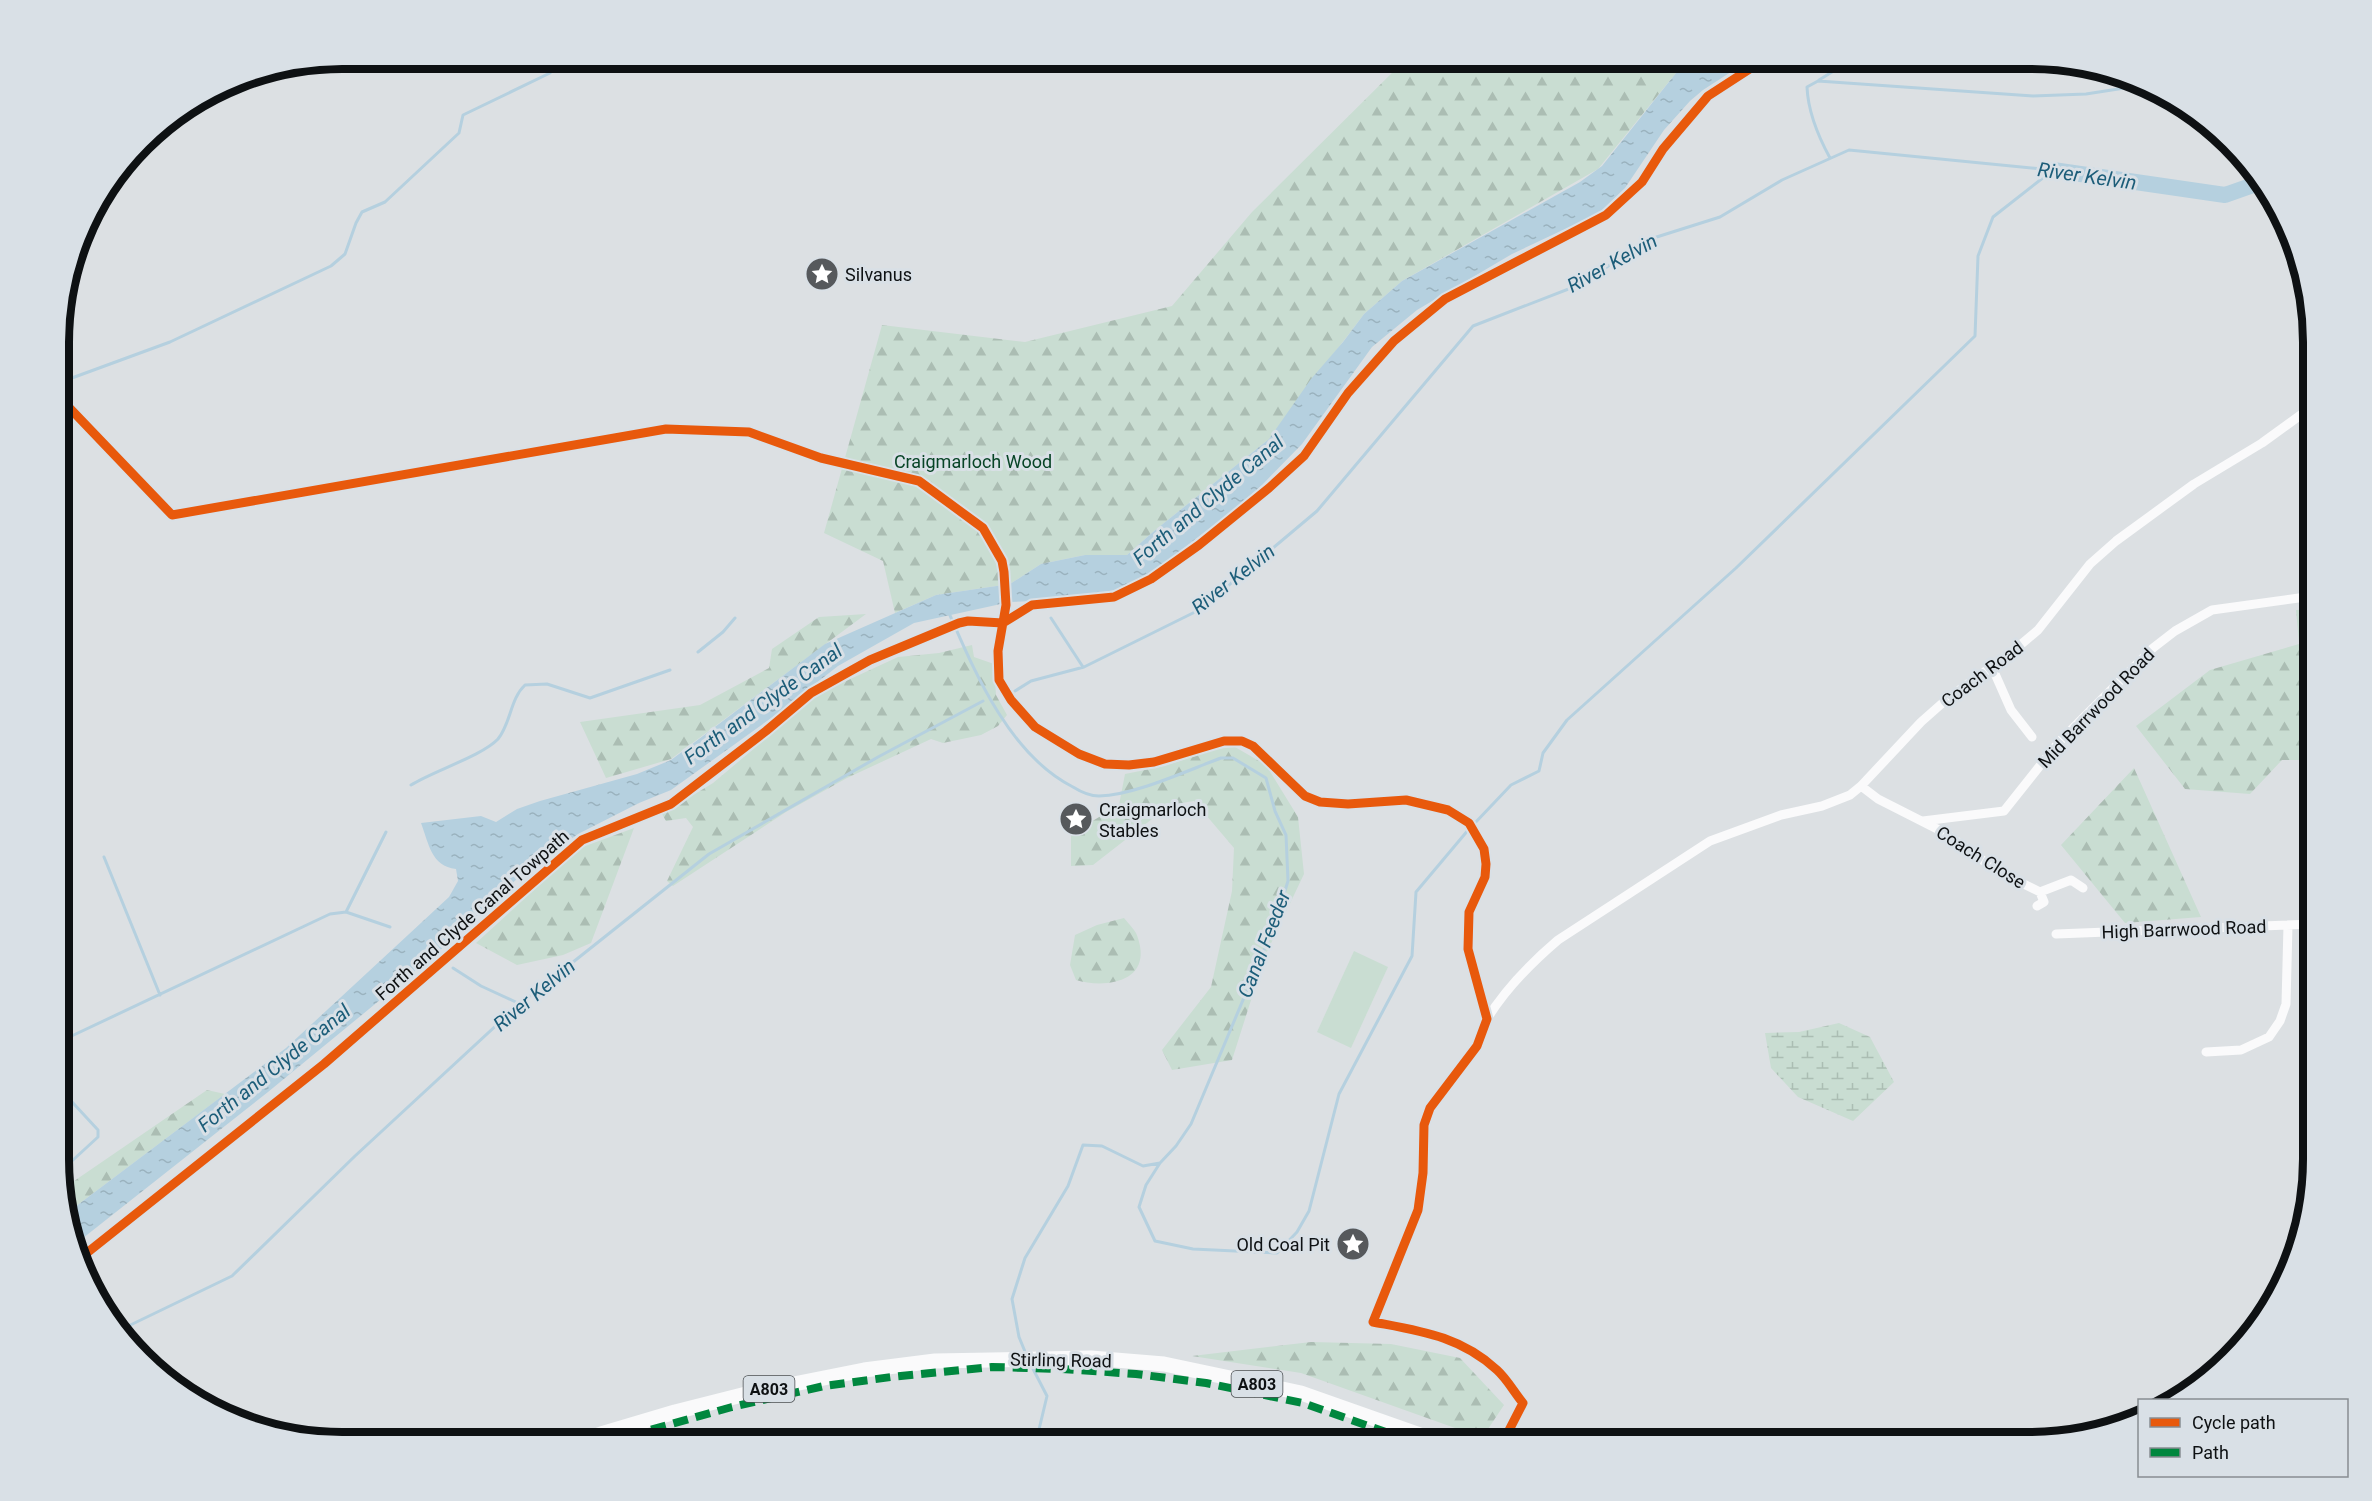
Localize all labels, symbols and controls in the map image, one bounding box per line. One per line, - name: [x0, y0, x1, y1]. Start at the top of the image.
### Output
- water label: River Kelvin: [2036, 157, 2138, 195]
- water label: River Kelvin: [1563, 228, 1661, 298]
- place icon: Silvanus: [804, 256, 840, 292]
- place label: Silvanus: [845, 264, 912, 285]
- water label: Forth and Clyde Canal: [1128, 430, 1288, 570]
- park label: Craigmarloch Wood: [894, 451, 1052, 472]
- water label: River Kelvin: [1186, 539, 1280, 619]
- street label: Coach Road: [1937, 636, 2027, 712]
- water label: Forth and Clyde Canal: [679, 638, 847, 769]
- street label: Mid Barrwood Road: [2034, 644, 2158, 772]
- place label: Craigmarloch Stables: [1099, 799, 1206, 841]
- place icon: Craigmarloch Stables: [1058, 801, 1094, 837]
- street label: Coach Close: [1933, 821, 2029, 893]
- street label: Forth and Clyde Canal Towpath: [371, 825, 573, 1005]
- water label: Canal Feeder: [1233, 886, 1296, 1001]
- street label: High Barrwood Road: [2101, 916, 2267, 942]
- water label: River Kelvin: [488, 954, 580, 1036]
- water label: Forth and Clyde Canal: [193, 999, 355, 1137]
- place icon: Old Coal Pit: [1335, 1226, 1371, 1262]
- place label: Old Coal Pit: [1236, 1234, 1330, 1255]
- street label: Stirling Road: [1010, 1349, 1112, 1371]
- road number: A803: [1232, 1371, 1282, 1397]
- road number: A803: [744, 1376, 794, 1402]
- legend: [2138, 1399, 2348, 1477]
- text: Cycle path: [2192, 1412, 2276, 1433]
- text: Path: [2192, 1442, 2229, 1463]

